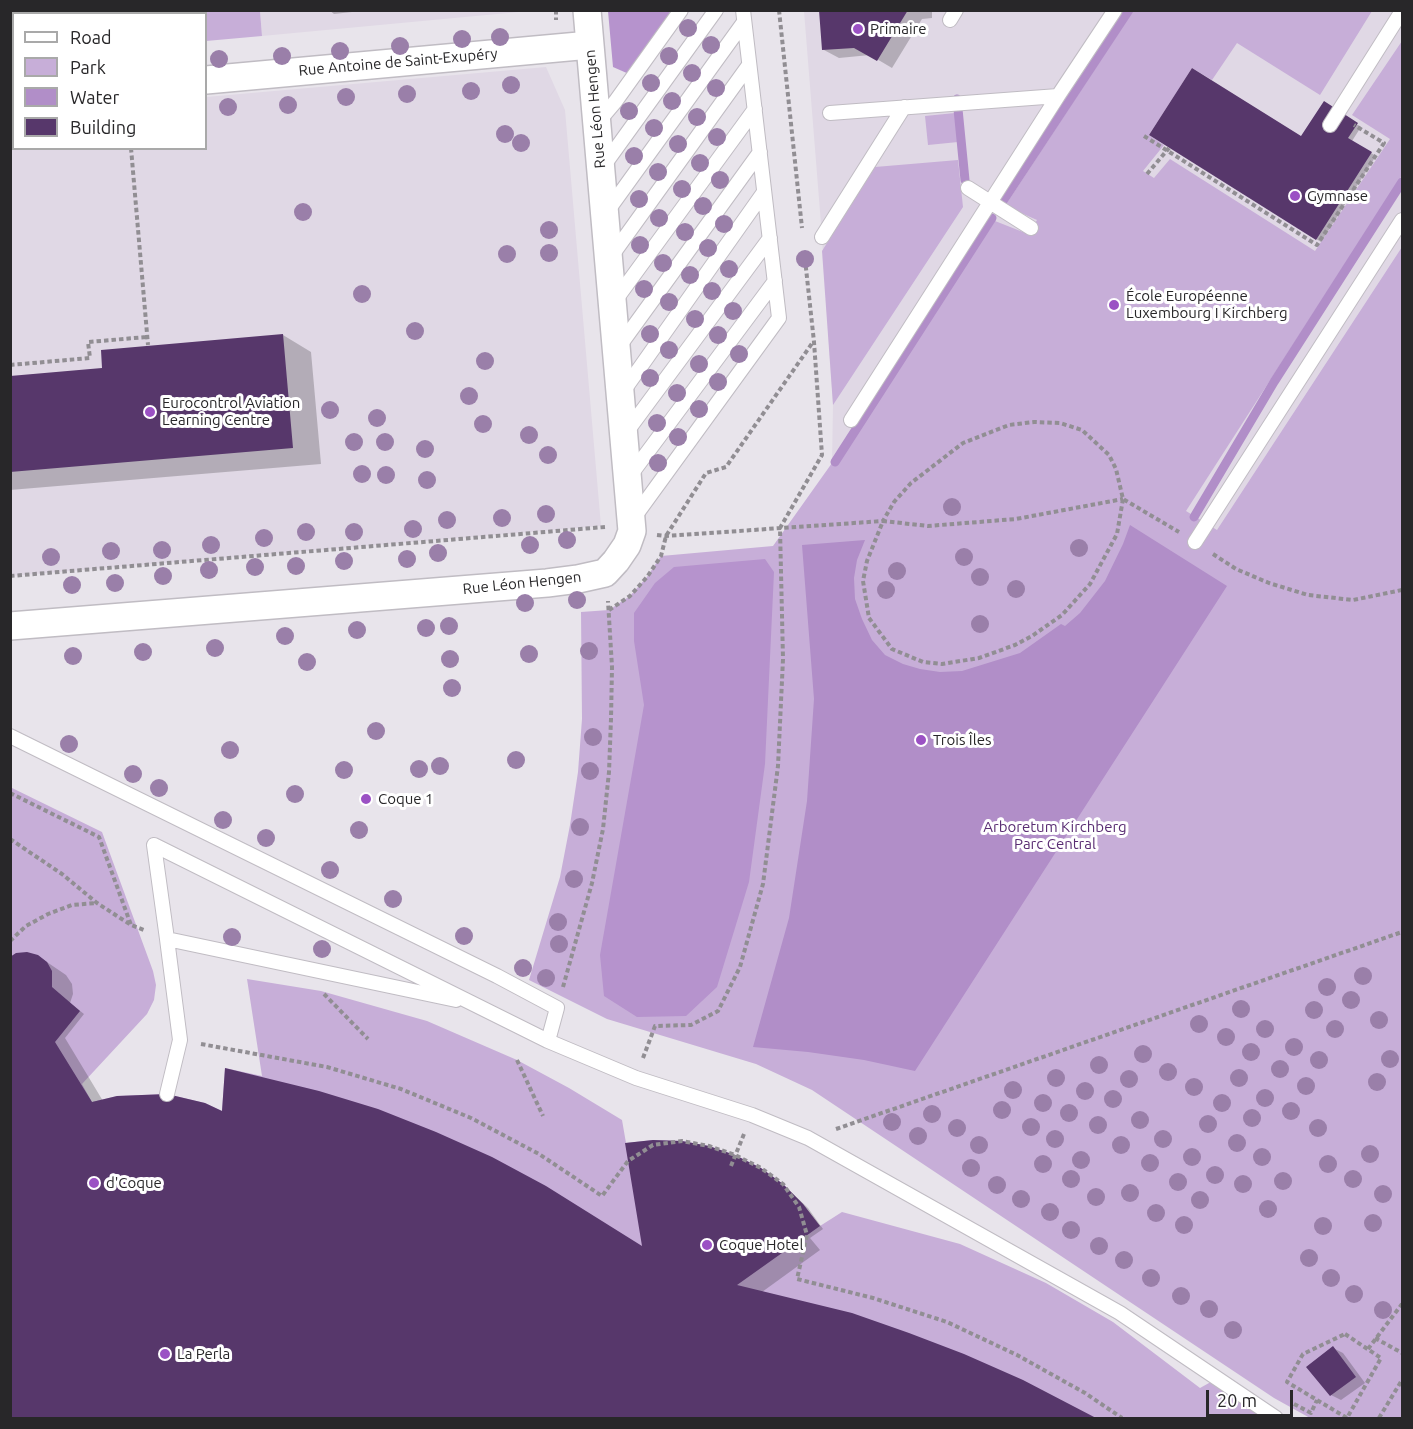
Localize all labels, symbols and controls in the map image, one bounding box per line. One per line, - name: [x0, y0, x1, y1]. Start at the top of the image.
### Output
- legend: [12, 12, 207, 150]
- place label: Primaire: [870, 20, 927, 38]
- marker: Primaire: [851, 22, 865, 36]
- text: Road: [70, 27, 112, 47]
- street label: Rue Antoine de Saint-Exupéry: [298, 44, 498, 80]
- street label: Rue Léon Hengen: [581, 49, 609, 169]
- text: Park: [70, 57, 106, 77]
- text: Water: [70, 87, 119, 107]
- text: Building: [70, 117, 136, 137]
- place label: Gymnase: [1307, 187, 1368, 205]
- marker: Gymnase: [1288, 189, 1302, 203]
- place label: École Européenne Luxembourg I Kirchberg: [1126, 287, 1288, 322]
- marker: École Européenne Luxembourg I Kirchberg: [1107, 298, 1121, 312]
- place label: Eurocontrol Aviation Learning Centre: [162, 394, 300, 429]
- marker: Eurocontrol Aviation Learning Centre: [143, 405, 157, 419]
- street label: Rue Léon Hengen: [462, 568, 582, 598]
- place label: Trois Îles: [933, 731, 991, 749]
- marker: Trois Îles: [914, 733, 928, 747]
- place label: Coque 1: [378, 790, 433, 808]
- marker: Coque 1: [359, 792, 373, 806]
- park label: Arboretum Kirchberg Parc Central: [983, 818, 1127, 853]
- place label: d'Coque: [106, 1174, 162, 1192]
- marker: d'Coque: [87, 1176, 101, 1190]
- place label: Coque Hotel: [719, 1236, 803, 1254]
- marker: Coque Hotel: [700, 1238, 714, 1252]
- place label: La Perla: [177, 1345, 230, 1363]
- marker: La Perla: [158, 1347, 172, 1361]
- scale bar: [1209, 1378, 1296, 1416]
- text: 20 m: [1217, 1390, 1257, 1410]

